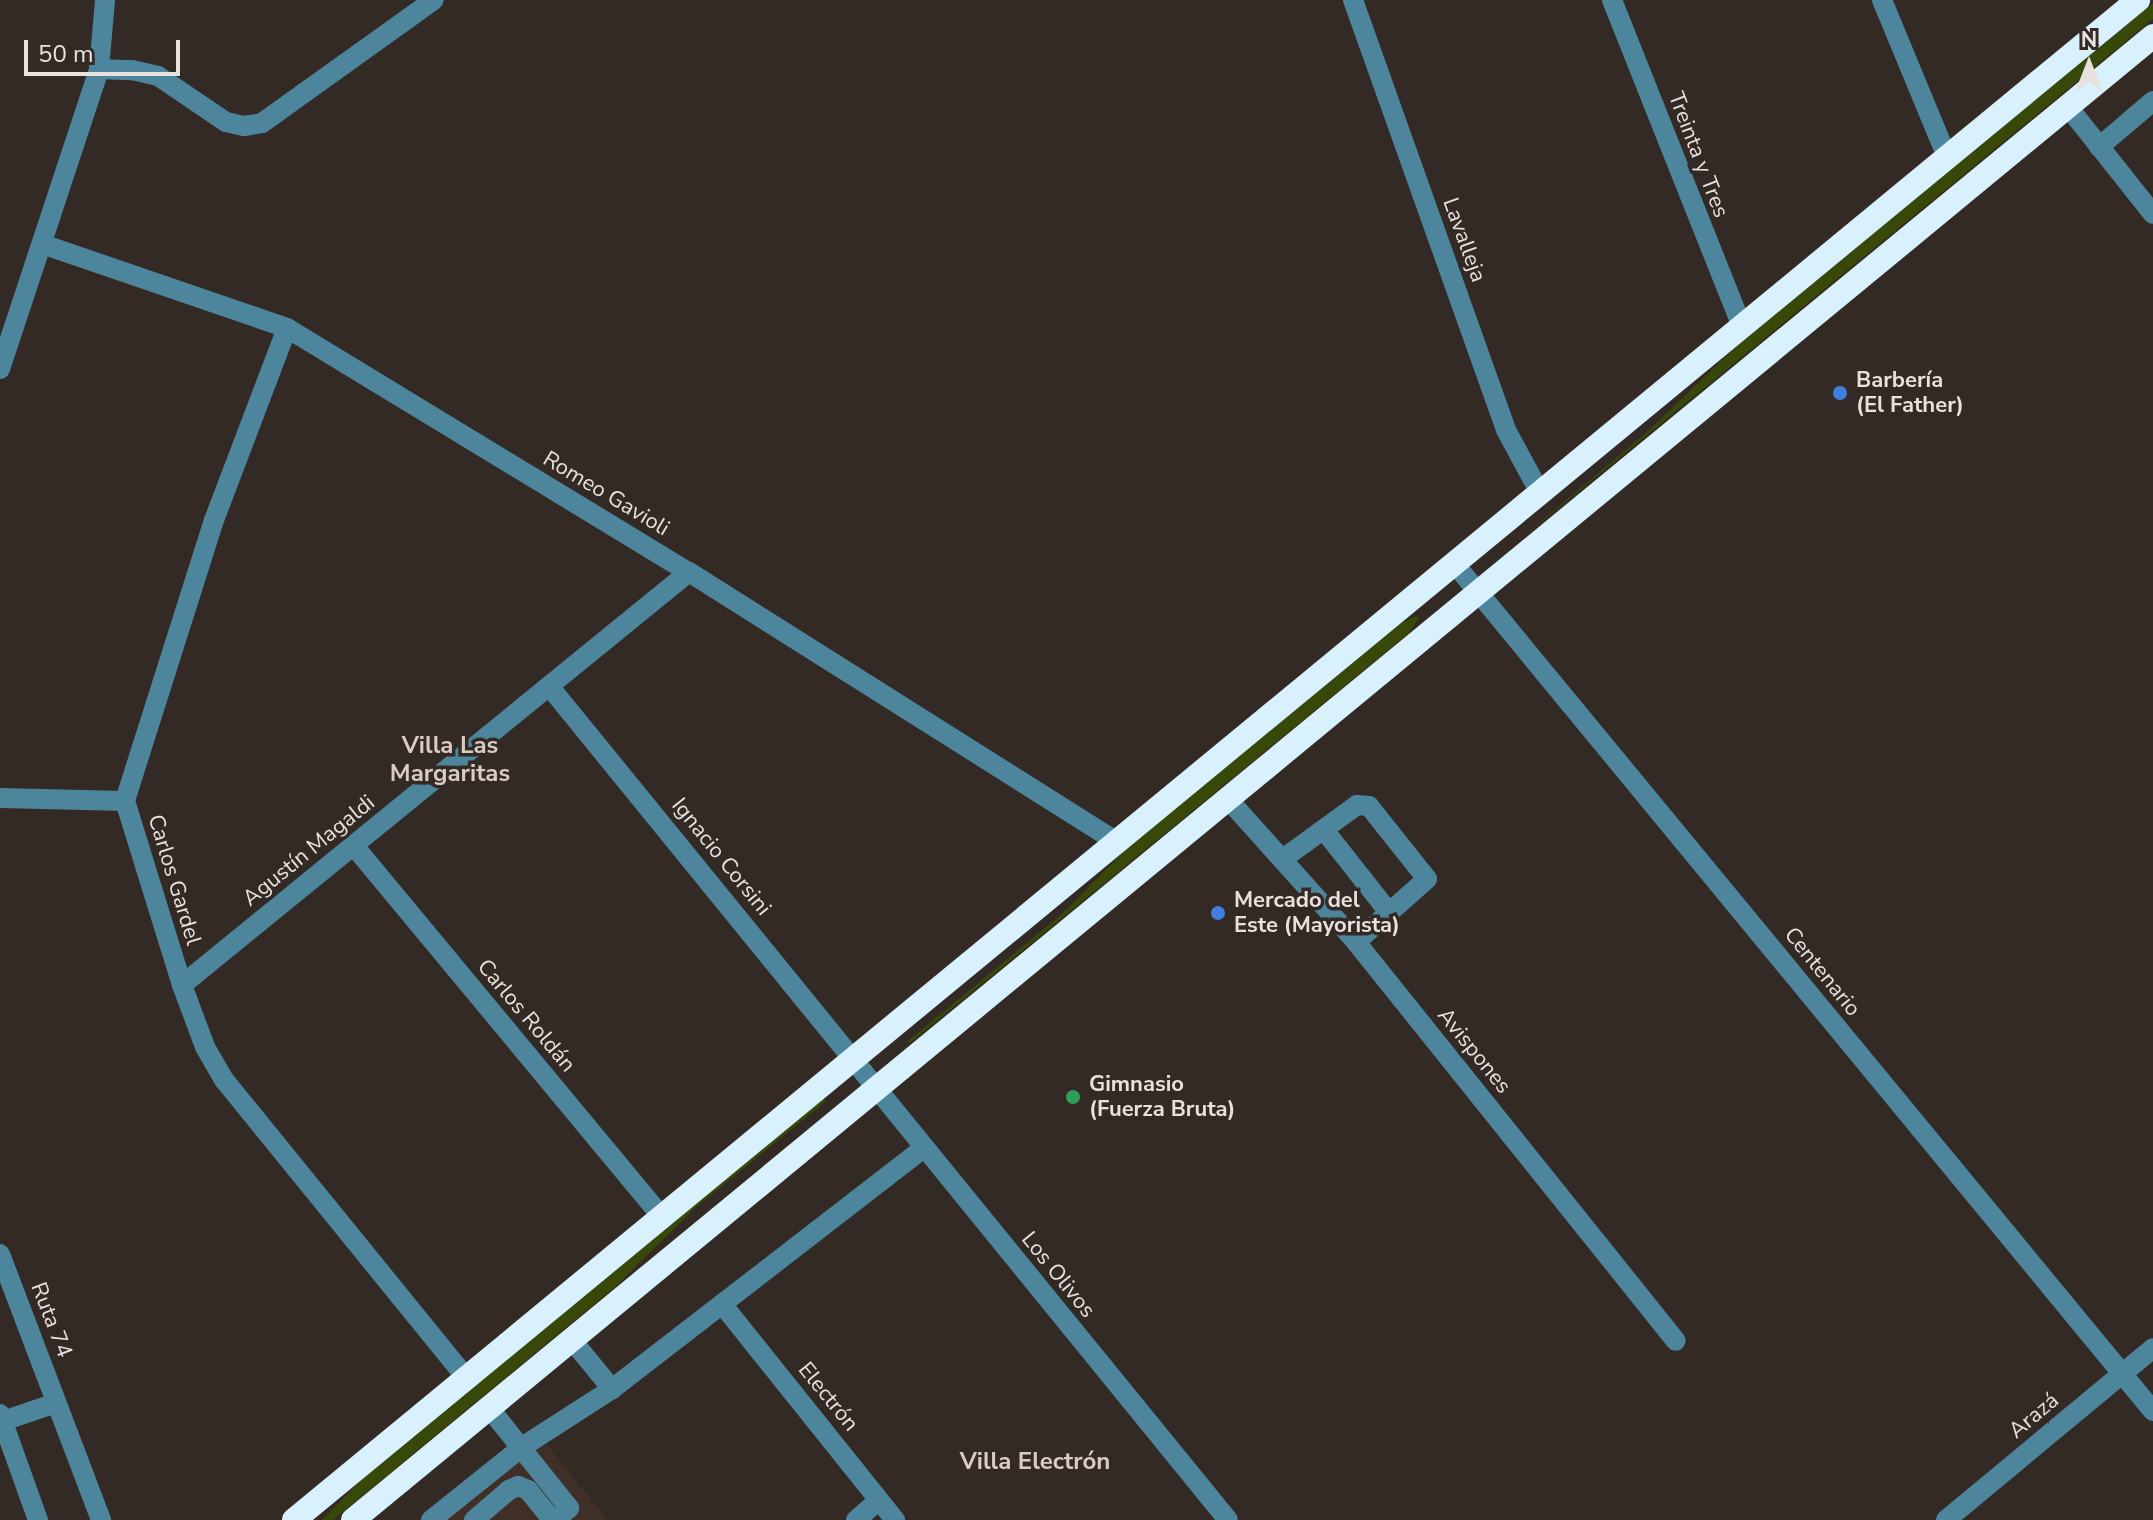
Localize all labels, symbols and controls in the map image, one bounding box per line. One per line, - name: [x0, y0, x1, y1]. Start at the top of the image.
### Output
- scale bar: [28, 24, 184, 74]
- north arrow: [2049, 24, 2129, 104]
- text: N: [2081, 25, 2097, 55]
- text: 50 m: [38, 38, 94, 70]
- street label: Treinta y Tres: [1662, 89, 1734, 221]
- street label: Lavalleja: [1437, 194, 1491, 286]
- place label: Barbería (El Father): [1856, 367, 1964, 418]
- marker: Barbería (El Father): [1831, 384, 1849, 402]
- street label: Romeo Gavioli: [538, 446, 674, 542]
- district label: Villa Las Margaritas: [390, 732, 510, 788]
- street label: Agustín Magaldi: [238, 790, 380, 912]
- street label: Ignacio Corsini: [666, 793, 776, 921]
- street label: Carlos Gardel: [142, 811, 206, 949]
- place label: Mercado del Este (Mayorista): [1234, 887, 1400, 938]
- marker: Mercado del Este (Mayorista): [1209, 904, 1227, 922]
- street label: Centenario: [1778, 922, 1866, 1022]
- street label: Carlos Roldán: [471, 954, 581, 1078]
- street label: Avispones: [1432, 1003, 1516, 1099]
- place label: Gimnasio (Fuerza Bruta): [1089, 1071, 1235, 1122]
- marker: Gimnasio (Fuerza Bruta): [1064, 1088, 1082, 1106]
- street label: Los Olivos: [1015, 1227, 1101, 1323]
- street label: Ruta 74: [25, 1279, 77, 1361]
- street label: Electrón: [792, 1357, 864, 1437]
- street label: Arazá: [2004, 1388, 2064, 1444]
- district label: Villa Electrón: [960, 1448, 1110, 1476]

